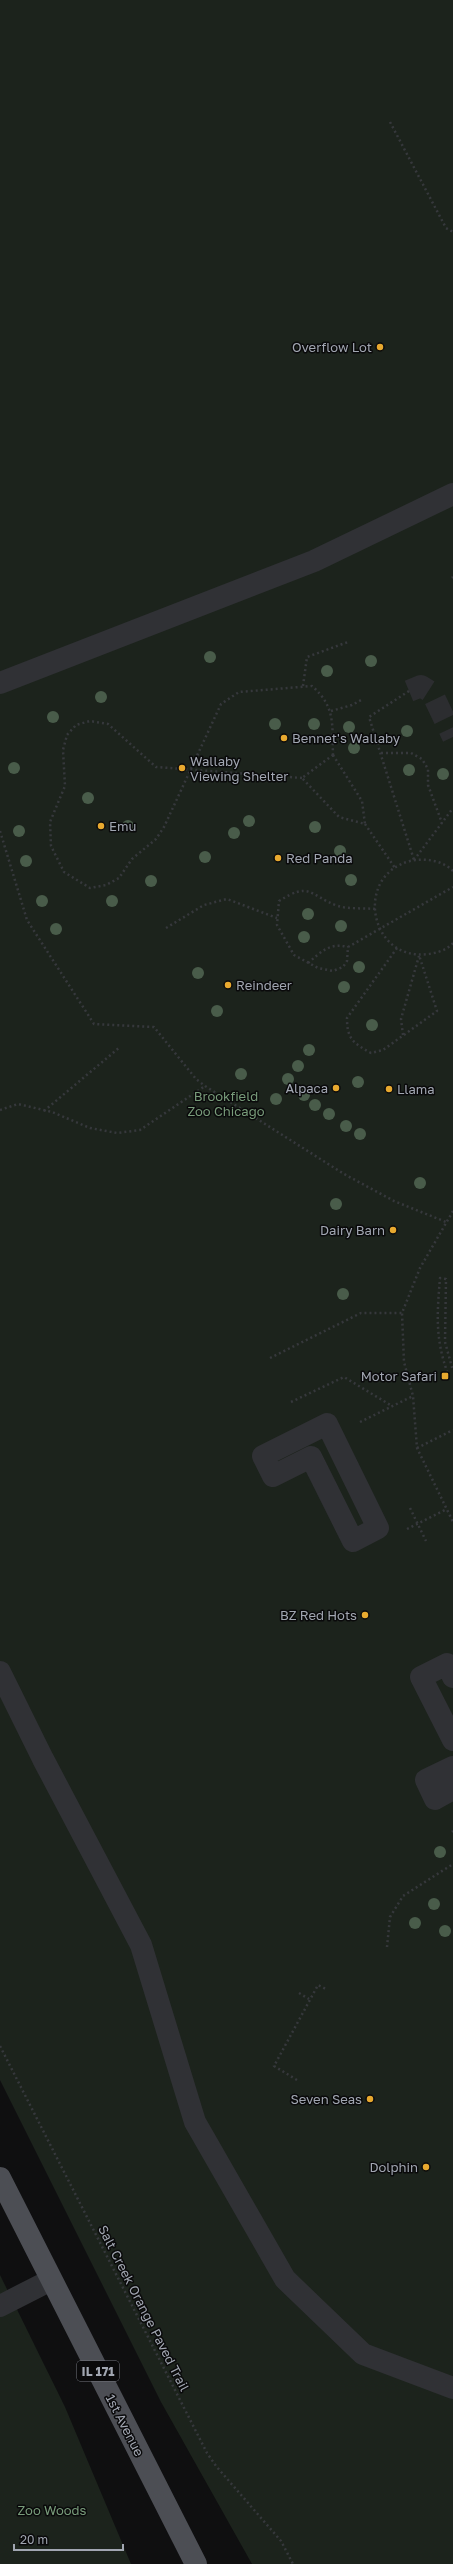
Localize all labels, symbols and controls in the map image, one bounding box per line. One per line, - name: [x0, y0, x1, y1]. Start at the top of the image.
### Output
- place label: Overflow Lot: [292, 339, 372, 355]
- marker: Overflow Lot: [375, 342, 385, 352]
- place label: Bennet's Wallaby: [292, 730, 401, 746]
- marker: Bennet's Wallaby: [279, 733, 289, 743]
- place label: Wallaby Viewing Shelter: [190, 753, 288, 784]
- marker: Wallaby Viewing Shelter: [177, 763, 187, 773]
- place label: Emu: [109, 818, 136, 834]
- marker: Emu: [96, 821, 106, 831]
- place label: Red Panda: [286, 850, 353, 866]
- marker: Red Panda: [273, 853, 283, 863]
- place label: Reindeer: [236, 977, 292, 993]
- marker: Reindeer: [223, 980, 233, 990]
- place label: Alpaca: [286, 1080, 328, 1096]
- place label: Llama: [397, 1081, 435, 1097]
- marker: Alpaca: [331, 1083, 341, 1093]
- marker: Llama: [384, 1084, 394, 1094]
- park label: Brookfield Zoo Chicago: [188, 1088, 265, 1119]
- place label: Dairy Barn: [320, 1222, 385, 1238]
- marker: Dairy Barn: [388, 1225, 398, 1235]
- place label: Motor Safari: [361, 1368, 437, 1384]
- marker: Motor Safari: [440, 1371, 450, 1381]
- place label: BZ Red Hots: [280, 1607, 357, 1623]
- marker: BZ Red Hots: [360, 1610, 370, 1620]
- place label: Seven Seas: [290, 2091, 362, 2107]
- marker: Seven Seas: [365, 2094, 375, 2104]
- place label: Dolphin: [369, 2159, 418, 2175]
- marker: Dolphin: [421, 2162, 431, 2172]
- street label: Salt Creek Orange Paved Trail: [95, 2222, 193, 2394]
- road number: IL 171: [77, 2361, 119, 2381]
- street label: 1st Avenue: [103, 2391, 147, 2459]
- park label: Zoo Woods: [18, 2502, 87, 2518]
- scale bar: [14, 2526, 123, 2552]
- text: 20 m: [20, 2532, 48, 2547]

